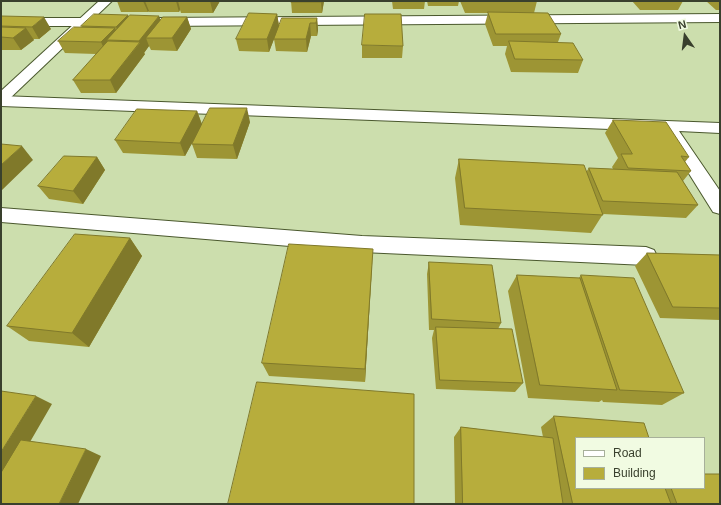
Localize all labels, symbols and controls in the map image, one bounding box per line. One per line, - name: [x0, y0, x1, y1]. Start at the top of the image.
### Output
- north arrow: [665, 16, 705, 56]
- text: N: [677, 18, 687, 31]
- legend: [575, 437, 705, 489]
- text: Road: [613, 446, 642, 460]
- text: Building: [613, 466, 656, 480]

